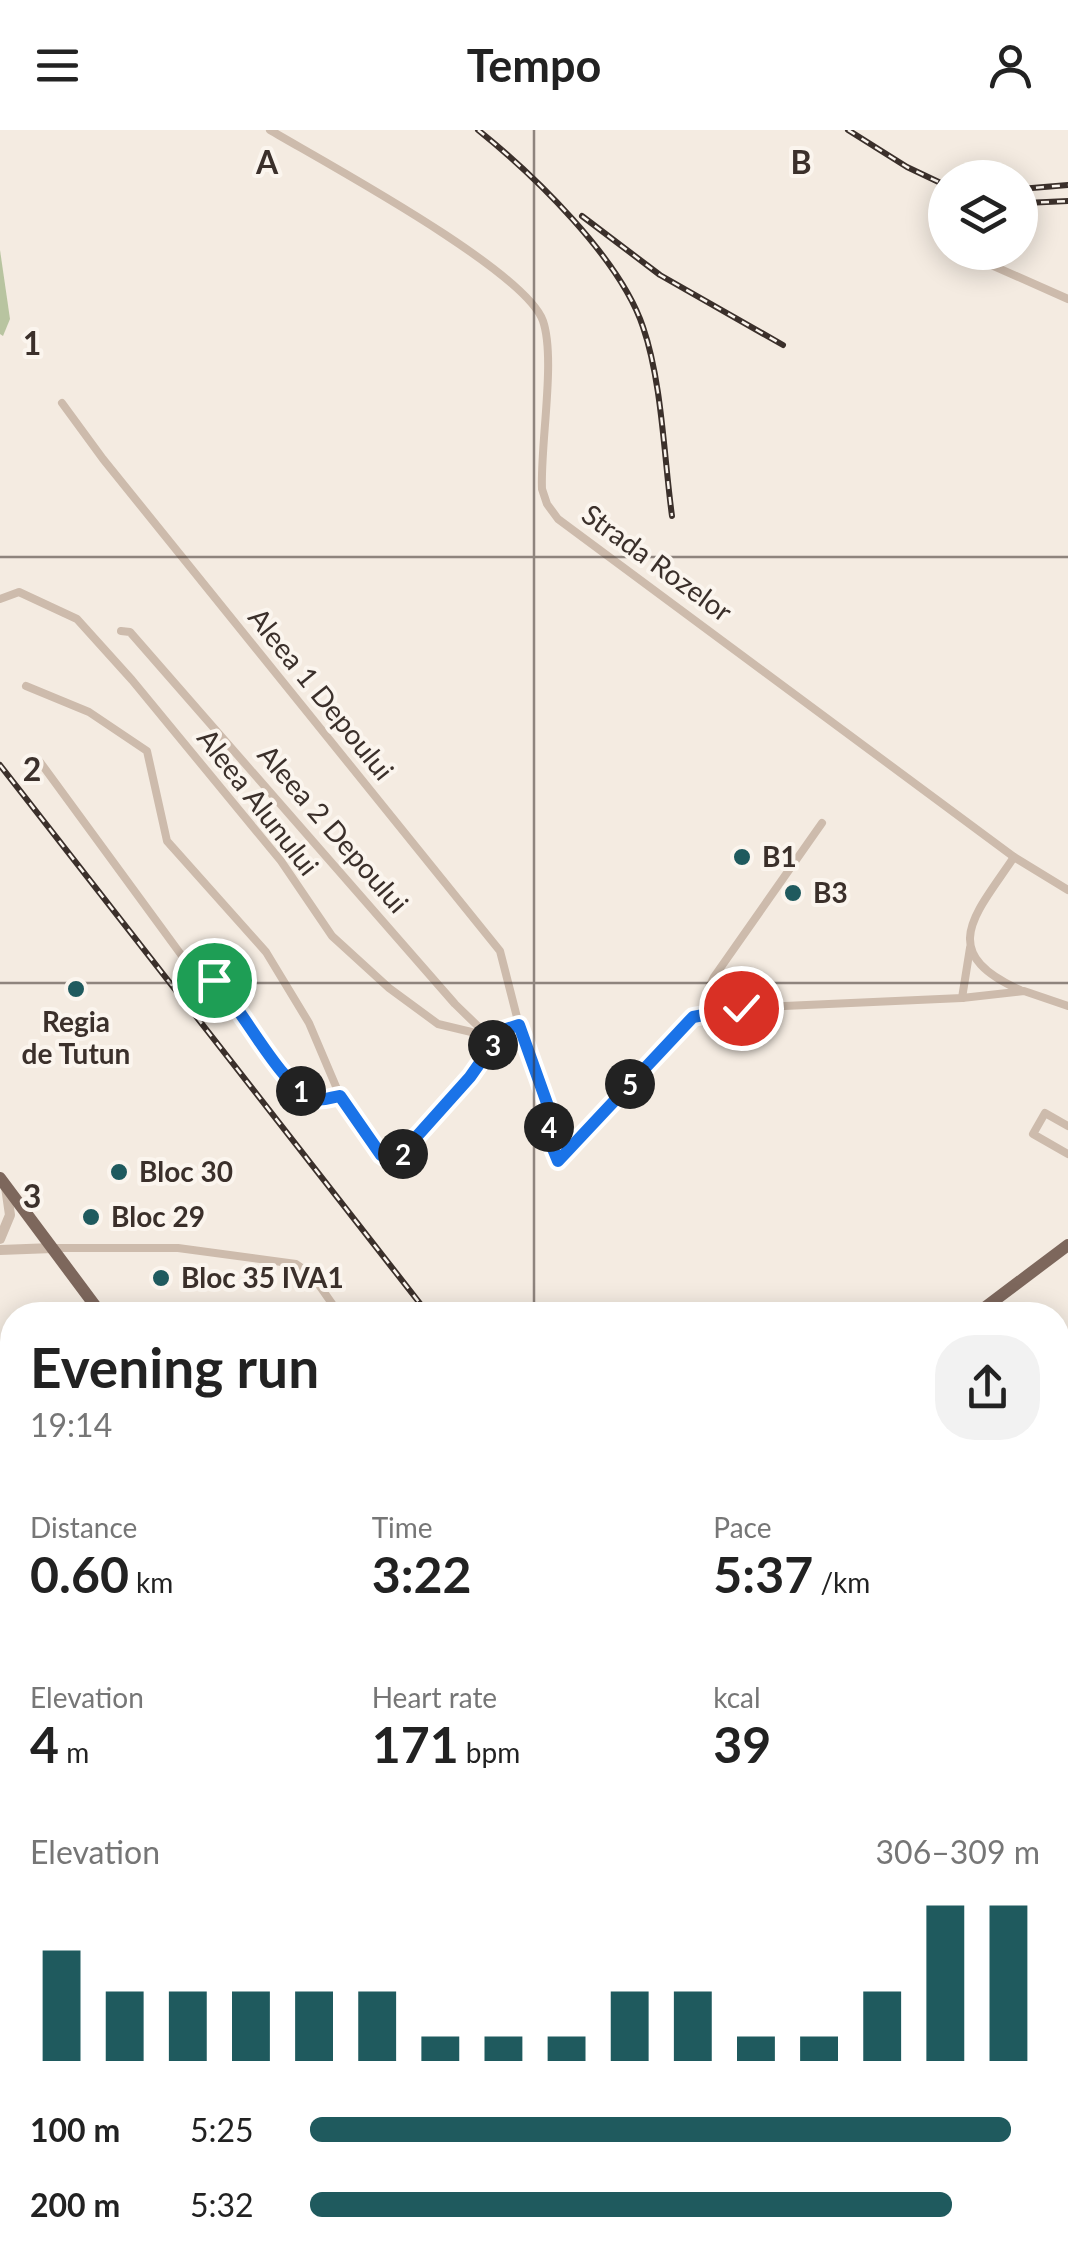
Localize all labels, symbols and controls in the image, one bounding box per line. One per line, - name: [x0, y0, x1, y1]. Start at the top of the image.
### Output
- icon: menu: [30, 38, 85, 93]
- text: Tempo: [467, 38, 601, 92]
- icon: person: [983, 38, 1038, 93]
- text: A: [255, 142, 279, 181]
- text: B: [790, 142, 812, 181]
- map controls: [928, 160, 1038, 270]
- button: layers: [928, 160, 1038, 270]
- text: 1: [23, 323, 41, 362]
- street label: Strada Rozelor: [576, 496, 739, 628]
- street label: Aleea 1 Depoului: [242, 600, 402, 786]
- street label: Aleea Alunului: [191, 721, 327, 881]
- street label: Aleea 2 Depoului: [252, 737, 416, 919]
- text: 2: [23, 749, 41, 788]
- place label: B1: [762, 839, 797, 873]
- marker: B1: [731, 846, 753, 868]
- place label: B3: [813, 875, 848, 909]
- marker: B3: [782, 882, 804, 904]
- pin: [172, 938, 257, 1023]
- icon: arrive: [187, 953, 242, 1008]
- pin: [699, 966, 784, 1051]
- marker: Regia de Tutun: [65, 978, 87, 1000]
- icon: check: [714, 981, 769, 1036]
- place label: Regia de Tutun: [22, 1004, 130, 1070]
- pin: 3: [468, 1020, 518, 1070]
- text: 3: [485, 1028, 501, 1062]
- pin: 5: [605, 1059, 655, 1109]
- pin: 1: [276, 1066, 326, 1116]
- text: 5: [622, 1067, 638, 1101]
- text: 1: [293, 1074, 309, 1108]
- pin: 4: [524, 1102, 574, 1152]
- text: 4: [541, 1110, 557, 1144]
- pin: 2: [378, 1129, 428, 1179]
- text: 2: [395, 1137, 411, 1171]
- place label: Bloc 30: [139, 1154, 233, 1188]
- marker: Bloc 30: [108, 1161, 130, 1183]
- text: 3: [23, 1176, 41, 1215]
- place label: Bloc 29: [111, 1199, 205, 1233]
- marker: Bloc 29: [80, 1206, 102, 1228]
- place label: Bloc 35 IVA1: [181, 1260, 344, 1294]
- marker: Bloc 35 IVA1: [150, 1267, 172, 1289]
- text: Evening run: [30, 1334, 319, 1400]
- button: share: [935, 1335, 1040, 1440]
- text: 19:14: [30, 1405, 112, 1444]
- text: Distance: [30, 1510, 137, 1544]
- text: Time: [372, 1510, 433, 1544]
- text: Pace: [713, 1510, 772, 1544]
- text: 0.60: [30, 1544, 129, 1604]
- text: 3:22: [372, 1544, 472, 1604]
- text: 5:37: [713, 1544, 813, 1604]
- text: km: [129, 1565, 173, 1599]
- text: /km: [813, 1565, 870, 1599]
- text: Elevation: [30, 1680, 144, 1714]
- text: Heart rate: [372, 1680, 497, 1714]
- text: kcal: [713, 1680, 761, 1714]
- text: 4: [30, 1714, 59, 1774]
- text: 171: [372, 1714, 459, 1774]
- text: 39: [713, 1714, 771, 1774]
- text: m: [59, 1735, 89, 1769]
- text: bpm: [459, 1735, 520, 1769]
- text: Elevation: [30, 1832, 160, 1871]
- text: 306–309 m: [876, 1832, 1040, 1871]
- text: 100 m: [30, 2110, 120, 2149]
- text: 5:25: [190, 2110, 254, 2149]
- text: 200 m: [30, 2185, 120, 2224]
- text: 5:32: [190, 2185, 254, 2224]

